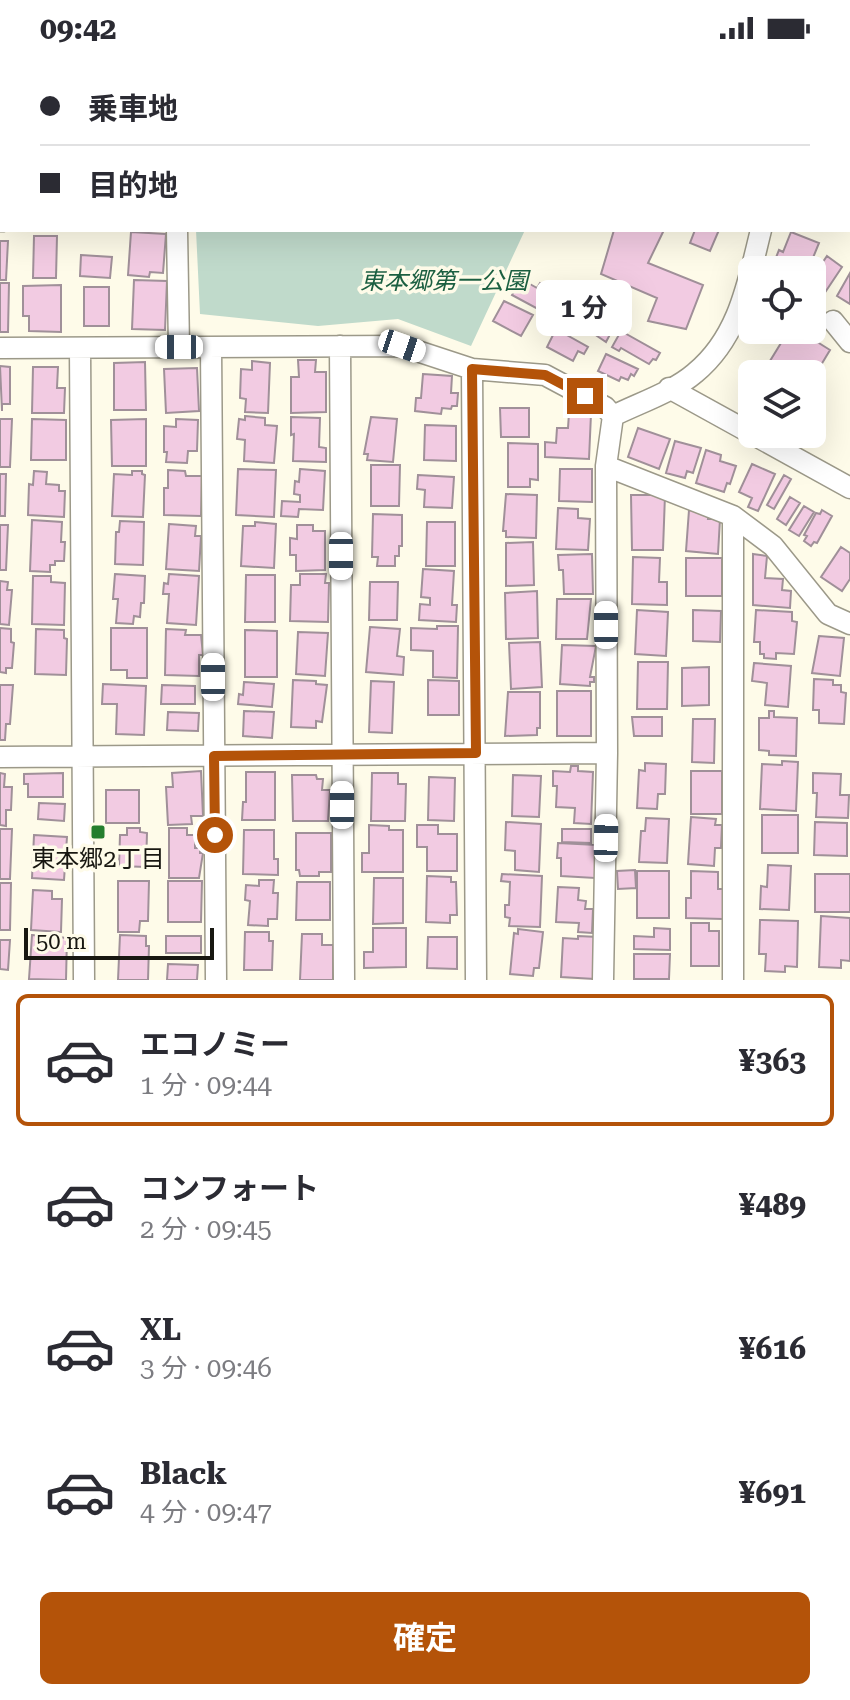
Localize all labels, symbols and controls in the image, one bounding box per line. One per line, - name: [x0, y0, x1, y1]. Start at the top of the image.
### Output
- text: 09:42: [40, 11, 117, 46]
- text: 乗車地: [88, 91, 178, 126]
- text: 目的地: [88, 168, 178, 203]
- map controls: [738, 256, 826, 448]
- button: locate: [738, 256, 826, 344]
- park label: 東本郷第一公園: [360, 267, 531, 295]
- callout: 1 分: [537, 280, 633, 336]
- text: 1 分: [560, 293, 608, 323]
- car: [375, 327, 429, 365]
- car: [155, 335, 203, 359]
- button: layers: [738, 360, 826, 448]
- route end: [567, 378, 603, 414]
- car: [329, 532, 353, 580]
- car: [594, 601, 618, 649]
- car: [201, 653, 225, 701]
- car: [330, 781, 354, 829]
- car: [594, 814, 618, 862]
- route start: [197, 817, 233, 853]
- marker: 東本郷2丁目: [89, 823, 107, 841]
- place label: 東本郷2丁目: [31, 845, 165, 873]
- scale bar: [24, 924, 214, 960]
- text: 50 m: [36, 929, 86, 954]
- icon: car: [44, 1024, 116, 1096]
- text: エコノミー: [140, 1027, 290, 1062]
- text: ¥363: [739, 1043, 806, 1078]
- text: 1 分 · 09:44: [140, 1070, 272, 1100]
- icon: car: [44, 1168, 116, 1240]
- text: コンフォート: [140, 1171, 319, 1206]
- text: ¥489: [739, 1187, 806, 1222]
- text: 2 分 · 09:45: [140, 1214, 272, 1244]
- icon: car: [44, 1312, 116, 1384]
- text: XL: [140, 1312, 181, 1347]
- text: ¥616: [739, 1331, 806, 1366]
- text: 3 分 · 09:46: [140, 1353, 272, 1383]
- icon: car: [44, 1456, 116, 1528]
- text: Black: [140, 1456, 227, 1491]
- text: ¥691: [739, 1475, 806, 1510]
- text: 4 分 · 09:47: [140, 1497, 272, 1527]
- button: 確定: [40, 1592, 810, 1684]

